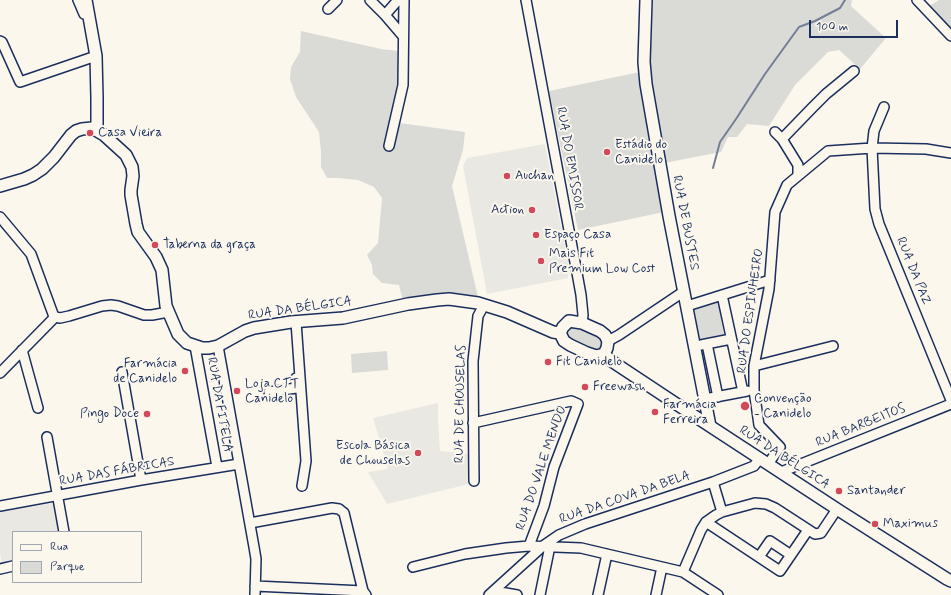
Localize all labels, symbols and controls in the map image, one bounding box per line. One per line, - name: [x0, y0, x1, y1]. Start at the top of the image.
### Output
- scale bar: [811, 12, 900, 38]
- text: 100 m: [816, 19, 848, 35]
- street label: RUA DO EMISSOR: [552, 106, 586, 212]
- place label: Casa Vieira: [98, 125, 162, 141]
- marker: Casa Vieira: [85, 128, 95, 138]
- place label: Estádio do Canidelo: [615, 137, 667, 168]
- marker: Estádio do Canidelo: [602, 147, 612, 157]
- place label: Auchan: [515, 168, 554, 184]
- marker: Auchan: [502, 171, 512, 181]
- street label: RUA DE BUSTES: [668, 174, 702, 272]
- place label: Action: [491, 202, 524, 218]
- marker: Action: [527, 205, 537, 215]
- place label: Espaço Casa: [544, 227, 611, 243]
- marker: Espaço Casa: [531, 230, 541, 240]
- street label: RUA DA PAZ: [892, 235, 934, 307]
- place label: Taberna da graça: [163, 237, 256, 253]
- marker: Taberna da graça: [150, 240, 160, 250]
- place label: Mais Fit Premium Low Cost: [549, 246, 655, 277]
- street label: RUA DO ESPINHEIRO: [735, 248, 767, 374]
- marker: Mais Fit Premium Low Cost: [536, 256, 546, 266]
- street label: RUA DA BÉLGICA: [247, 294, 353, 324]
- street label: RUA DE CHOUSELAS: [452, 345, 470, 463]
- place label: Fit Canidelo: [556, 354, 622, 370]
- place label: Farmácia de Canidelo: [113, 356, 177, 387]
- street label: RUA DA FITELA: [203, 356, 235, 454]
- marker: Fit Canidelo: [543, 357, 553, 367]
- marker: Farmácia de Canidelo: [180, 366, 190, 376]
- place label: Loja CTT Canidelo: [245, 376, 299, 407]
- place label: Freewash: [593, 379, 646, 395]
- marker: Freewash: [580, 382, 590, 392]
- marker: Loja CTT Canidelo: [232, 386, 242, 396]
- place label: Convenção - Canidelo: [754, 391, 811, 422]
- place label: Farmácia Ferreira: [663, 397, 716, 428]
- marker: Convenção - Canidelo: [739, 400, 751, 412]
- street label: RUA BARBEITOS: [814, 401, 908, 451]
- street label: RUA DO VALE MENDO: [513, 404, 571, 532]
- place label: Pingo Doce: [80, 406, 139, 422]
- marker: Farmácia Ferreira: [650, 407, 660, 417]
- marker: Pingo Doce: [142, 409, 152, 419]
- street label: RUA DA BÉLGICA: [736, 423, 832, 493]
- place label: Escola Básica de Chouselas: [336, 438, 410, 469]
- marker: Escola Básica de Chouselas: [413, 448, 423, 458]
- street label: RUA DAS FÁBRICAS: [58, 454, 176, 490]
- street label: RUA DA COVA DA BELA: [558, 468, 692, 528]
- place label: Santander: [847, 483, 906, 499]
- marker: Santander: [834, 486, 844, 496]
- place label: Maximus: [883, 516, 938, 532]
- marker: Maximus: [870, 519, 880, 529]
- legend: [12, 531, 142, 583]
- text: Rua: [50, 539, 68, 555]
- text: Parque: [50, 559, 85, 575]

